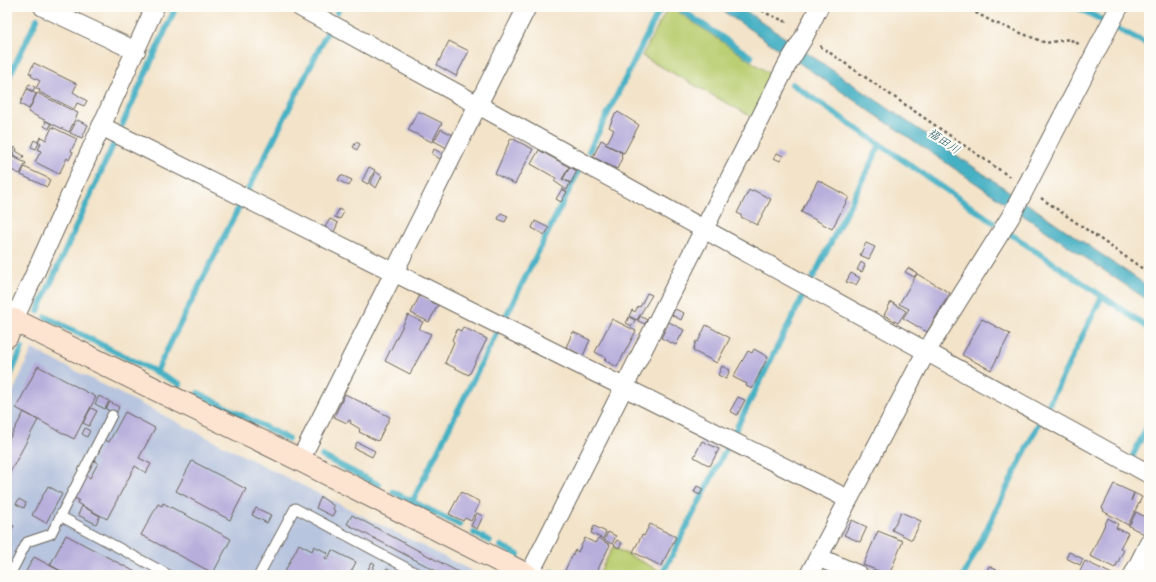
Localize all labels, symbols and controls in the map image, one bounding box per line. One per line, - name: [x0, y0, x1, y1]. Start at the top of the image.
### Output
- water label: 福田川: [925, 123, 965, 158]

